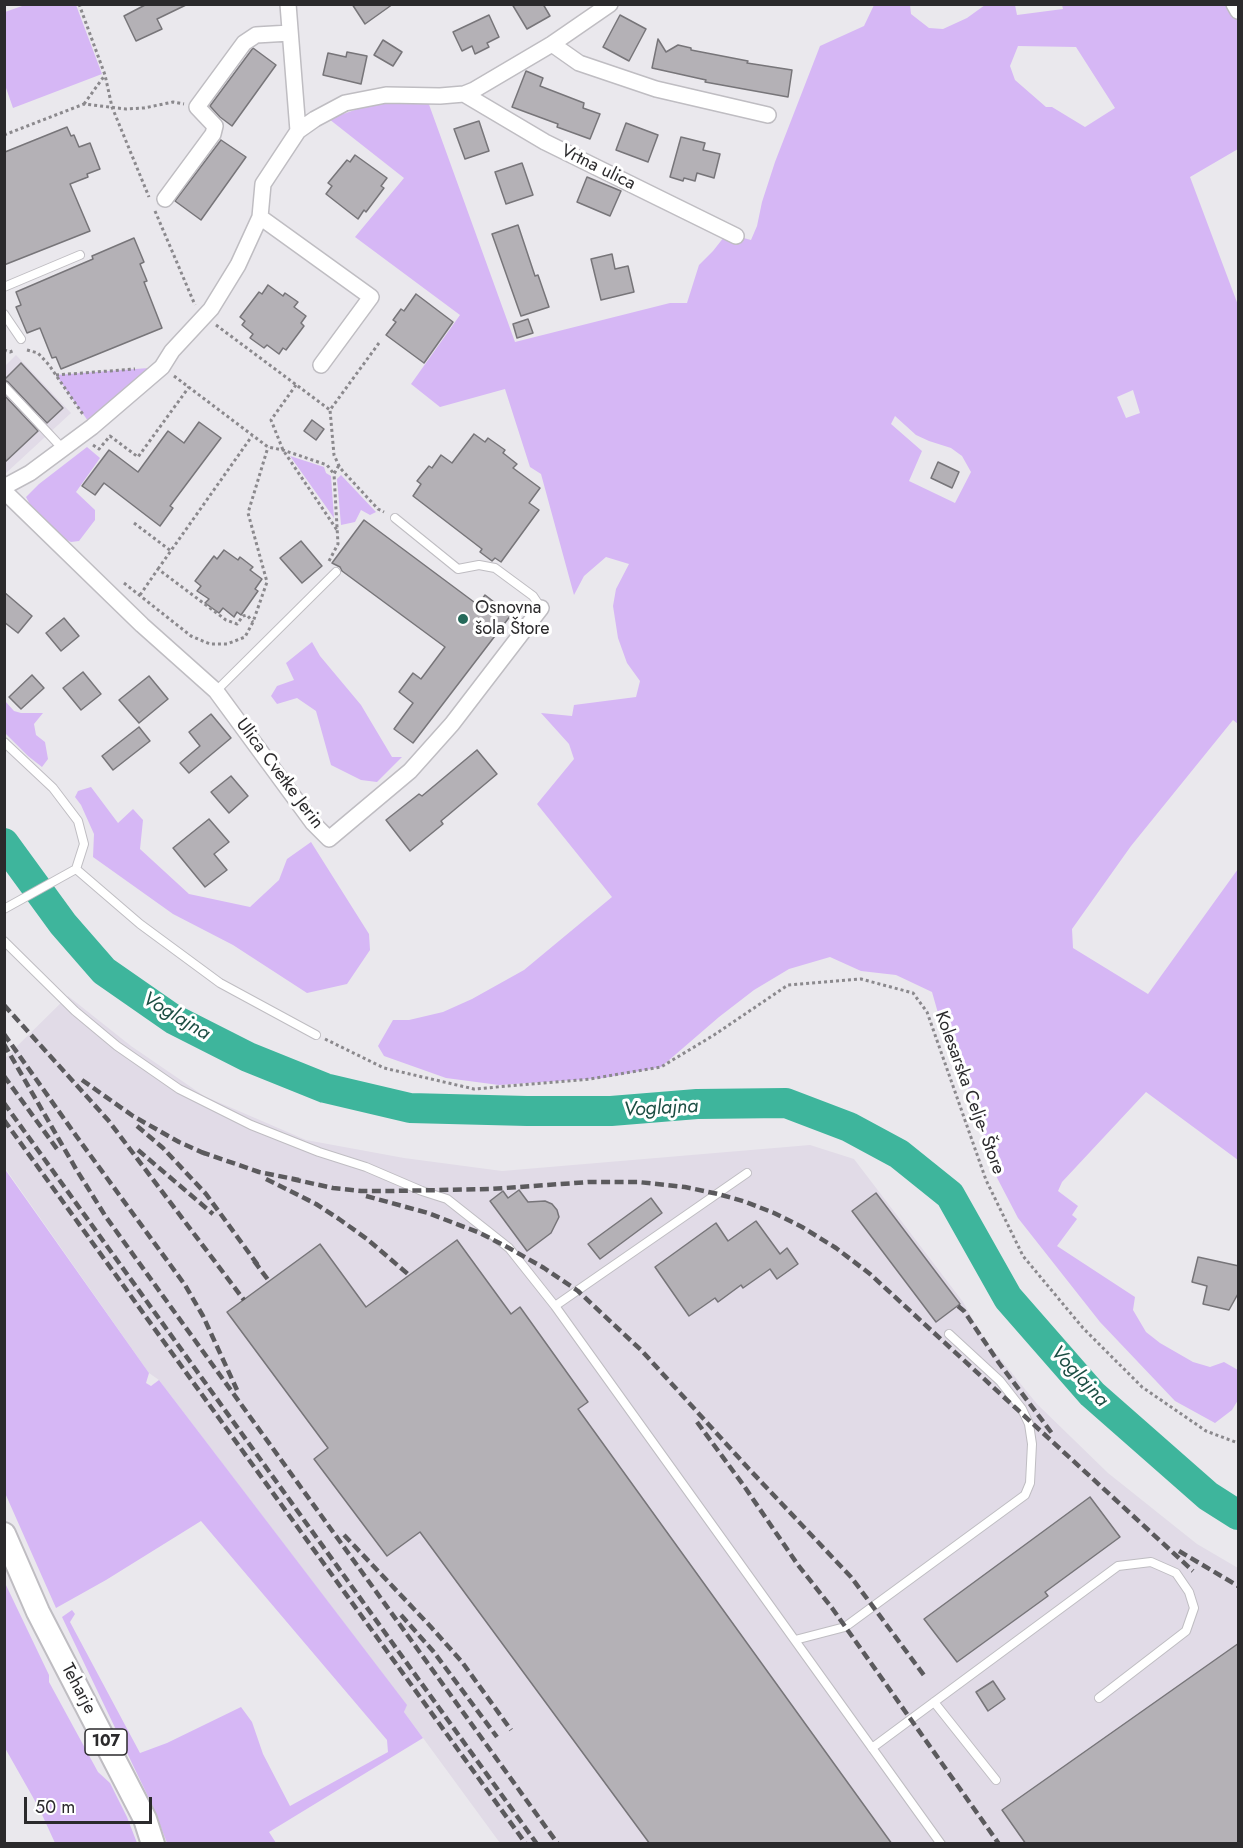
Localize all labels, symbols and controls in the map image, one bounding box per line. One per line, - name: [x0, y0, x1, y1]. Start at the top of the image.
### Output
- street label: Vrtna ulica: [557, 141, 639, 195]
- place label: Osnovna šola Štore: [475, 598, 549, 640]
- marker: Osnovna šola Štore: [456, 612, 470, 626]
- street label: Ulica Cvetke Jerin: [230, 715, 328, 833]
- water label: Voglajna: [138, 988, 214, 1046]
- street label: Kolesarska Celje- Štore: [929, 1008, 1009, 1178]
- water label: Voglajna: [623, 1095, 699, 1123]
- water label: Voglajna: [1045, 1342, 1113, 1412]
- street label: Teharje: [56, 1660, 100, 1718]
- road number: 107: [85, 1729, 127, 1755]
- scale bar: [27, 1785, 154, 1823]
- text: 50 m: [35, 1794, 75, 1820]

